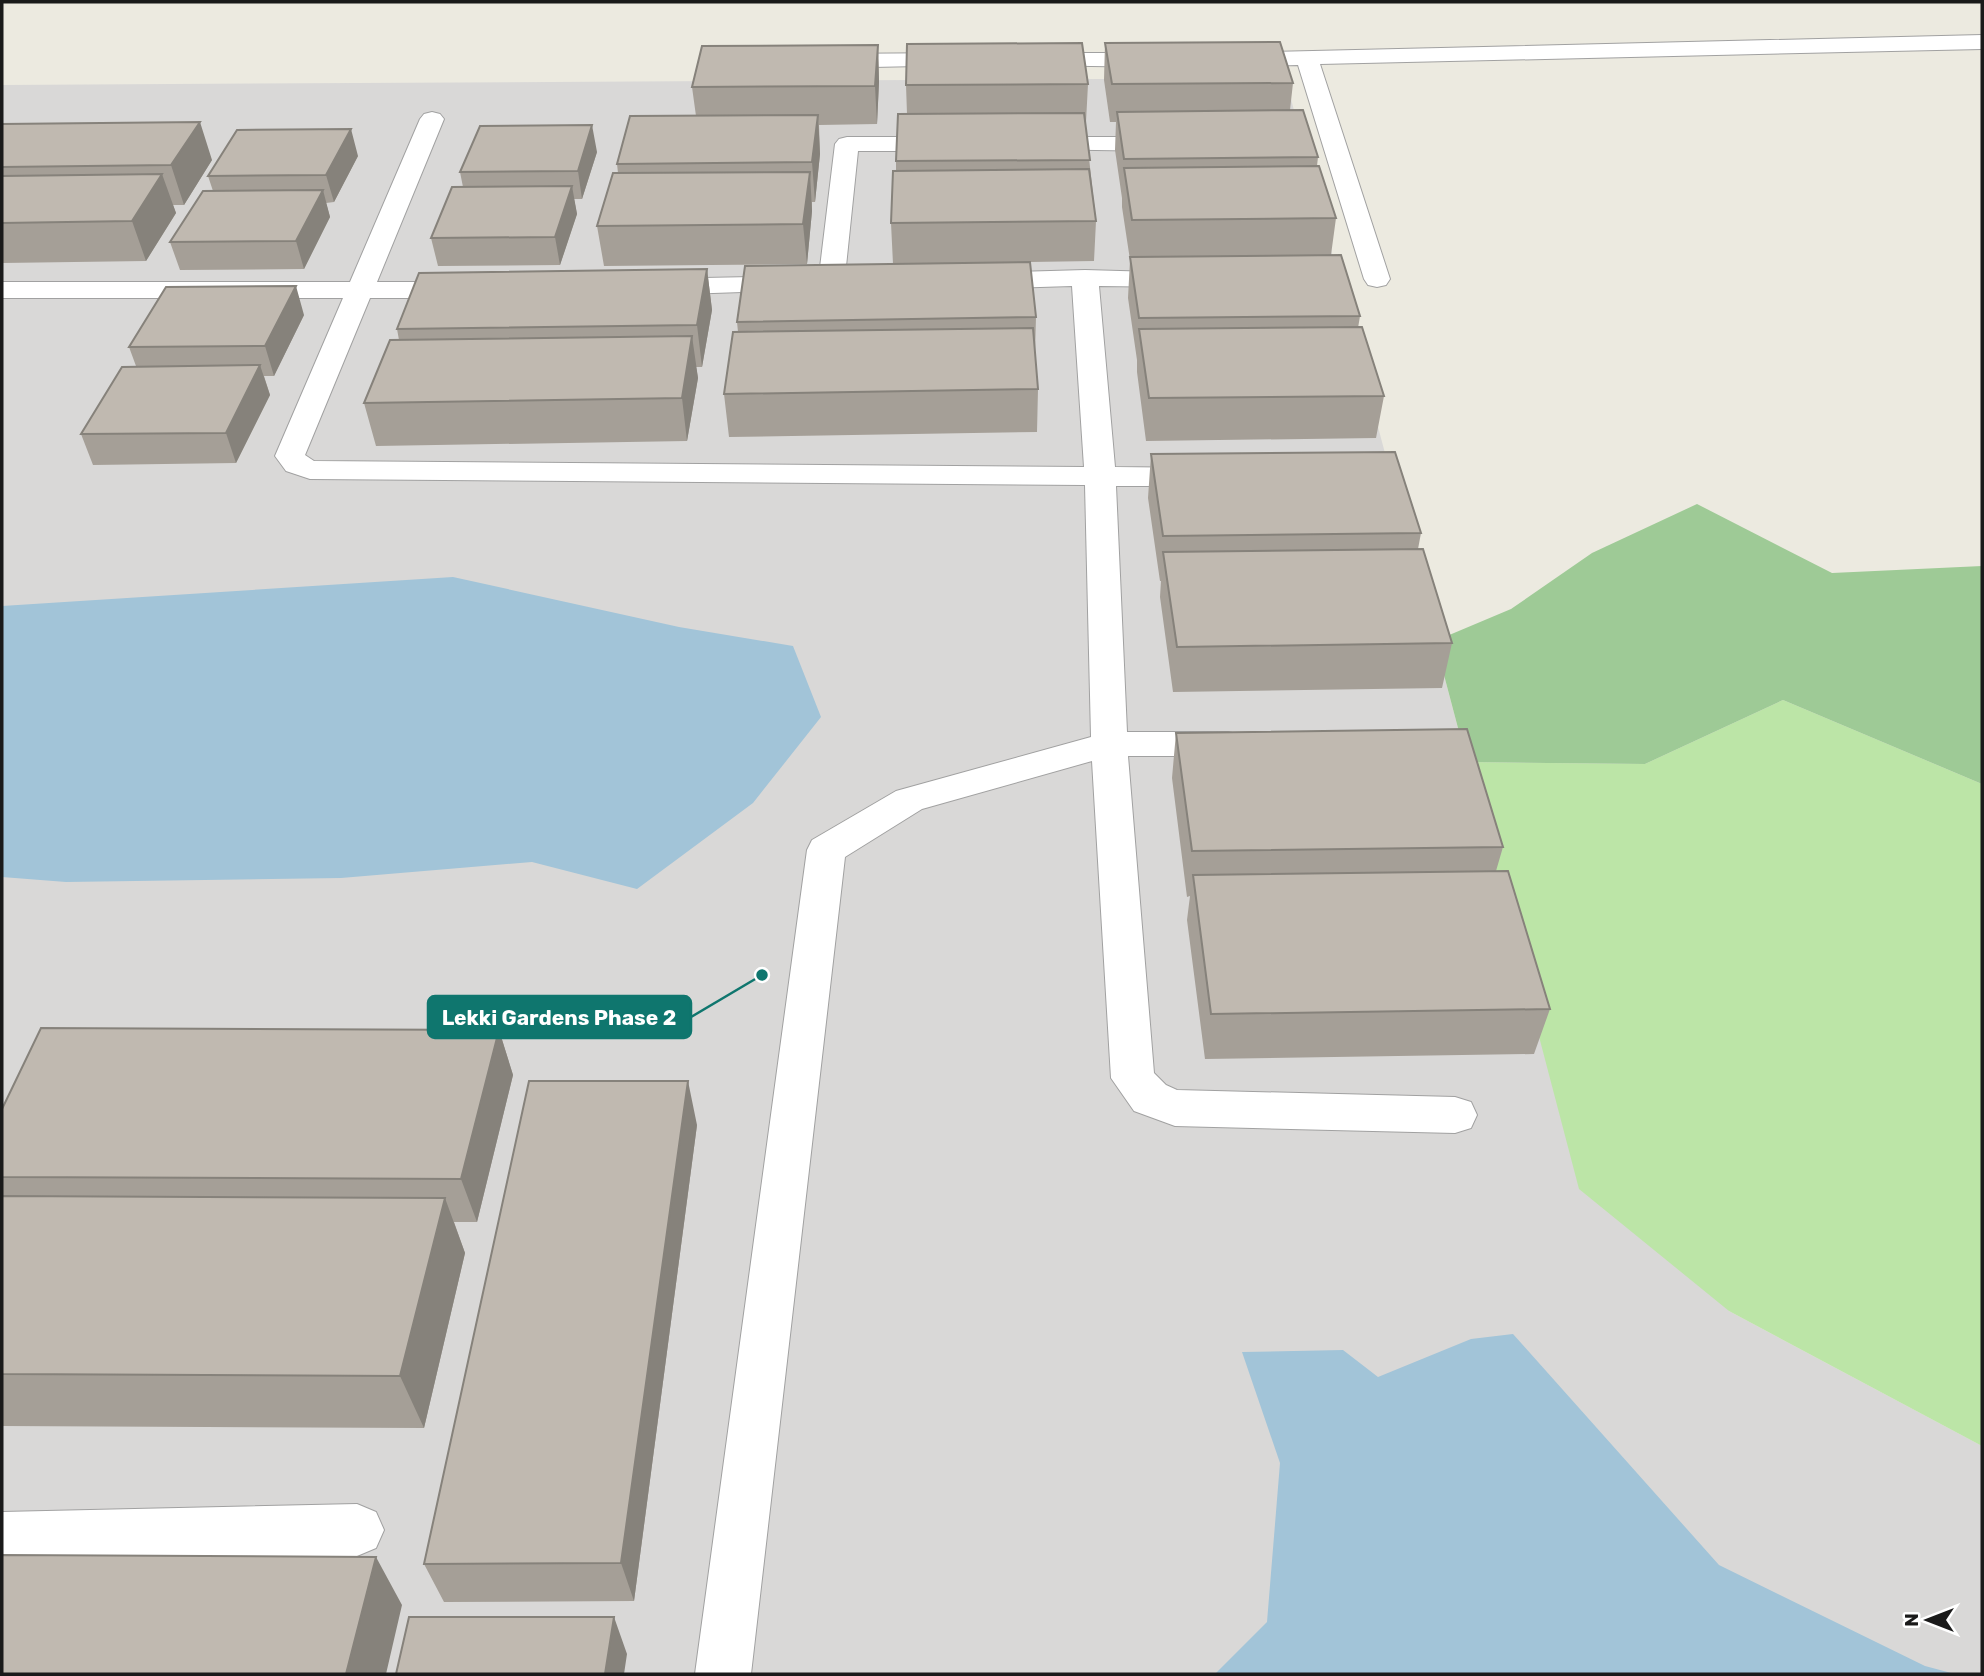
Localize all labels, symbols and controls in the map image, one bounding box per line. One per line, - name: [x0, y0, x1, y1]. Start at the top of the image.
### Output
- callout: Lekki Gardens Phase 2: [428, 996, 691, 1038]
- text: Lekki Gardens Phase 2: [442, 1005, 676, 1030]
- north arrow: [1893, 1585, 1963, 1655]
- text: N: [1900, 1613, 1923, 1627]

